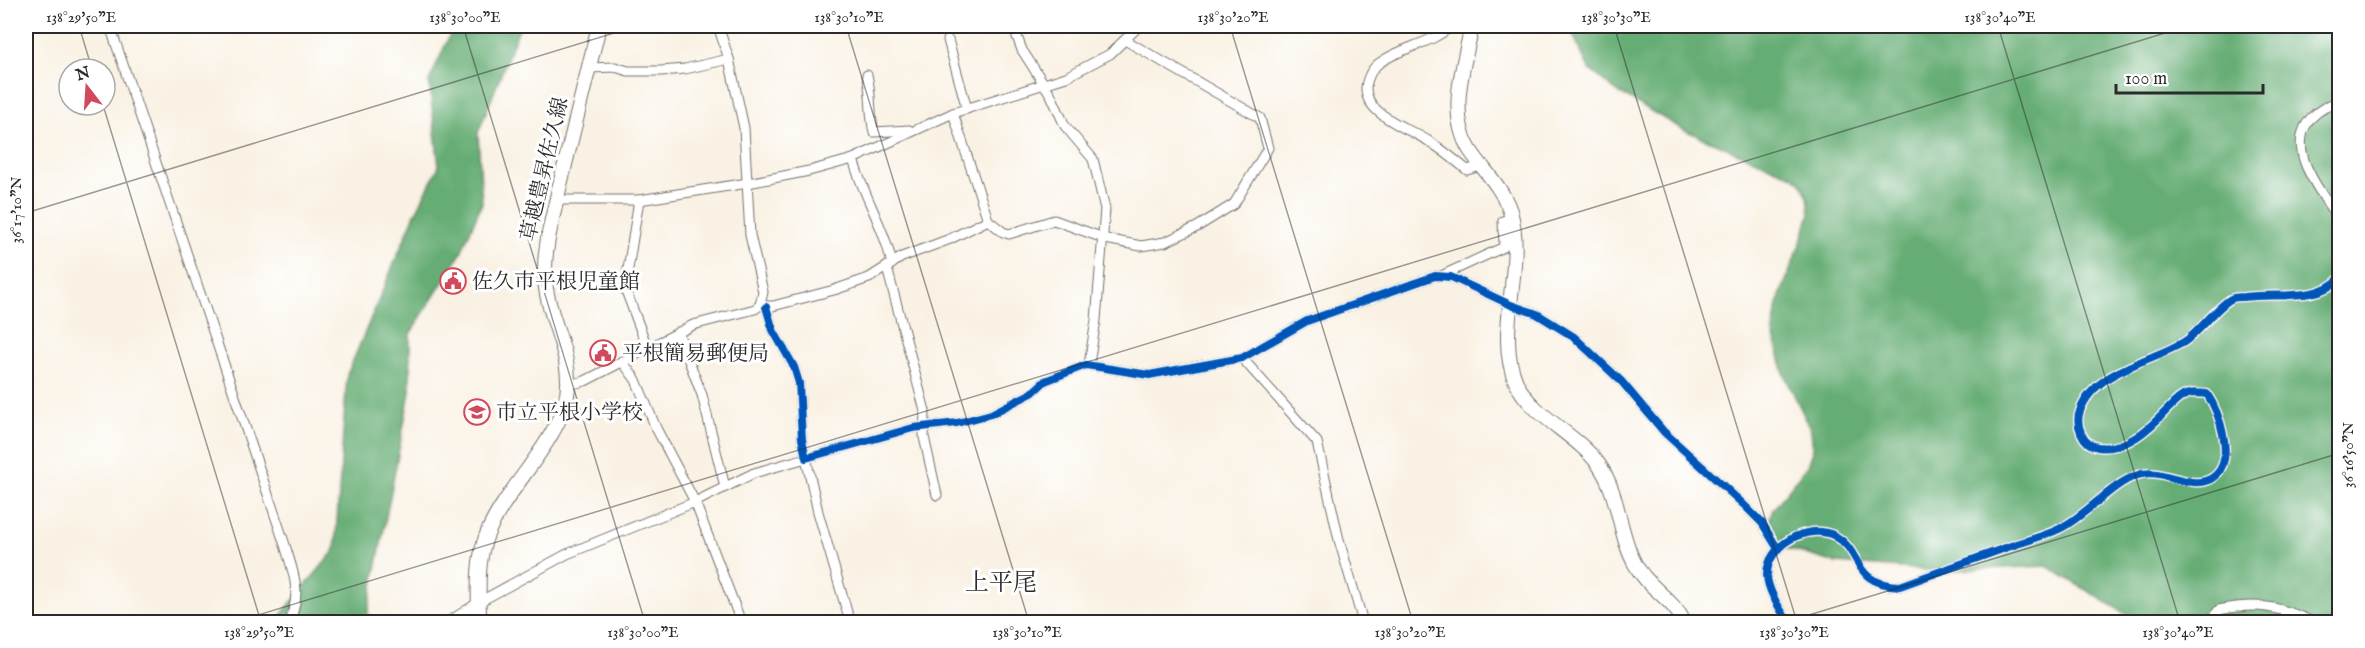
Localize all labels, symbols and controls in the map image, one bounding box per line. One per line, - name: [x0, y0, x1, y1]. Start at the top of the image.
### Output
- text: 138°29'50"E: [46, 8, 116, 27]
- text: 138°30'00"E: [429, 8, 501, 27]
- text: 138°30'10"E: [814, 8, 884, 27]
- text: 138°30'20"E: [1197, 8, 1269, 27]
- text: 138°30'30"E: [1581, 8, 1651, 27]
- text: 138°30'40"E: [1964, 8, 2036, 27]
- north arrow: [57, 57, 117, 117]
- scale bar: [2116, 57, 2263, 95]
- text: N: [73, 63, 93, 86]
- text: 100 m: [2125, 68, 2167, 91]
- street label: 草越豊昇佐久線: [516, 95, 575, 244]
- text: 36°17'10"N: [7, 177, 26, 243]
- public building icon: 佐久市平根児童館: [438, 266, 468, 296]
- place label: 佐久市平根児童館: [472, 269, 640, 296]
- public building icon: 平根簡易郵便局: [588, 338, 618, 368]
- place label: 平根簡易郵便局: [622, 341, 769, 368]
- school or university icon: 市立平根小学校: [462, 397, 492, 427]
- place label: 市立平根小学校: [496, 400, 643, 427]
- text: 36°16'50"N: [2339, 422, 2358, 488]
- district label: 上平尾: [965, 568, 1037, 599]
- text: 138°29'50"E: [224, 623, 294, 642]
- text: 138°30'00"E: [607, 623, 679, 642]
- text: 138°30'10"E: [992, 623, 1062, 642]
- text: 138°30'20"E: [1374, 623, 1446, 642]
- text: 138°30'30"E: [1759, 623, 1829, 642]
- text: 138°30'40"E: [2142, 623, 2214, 642]

